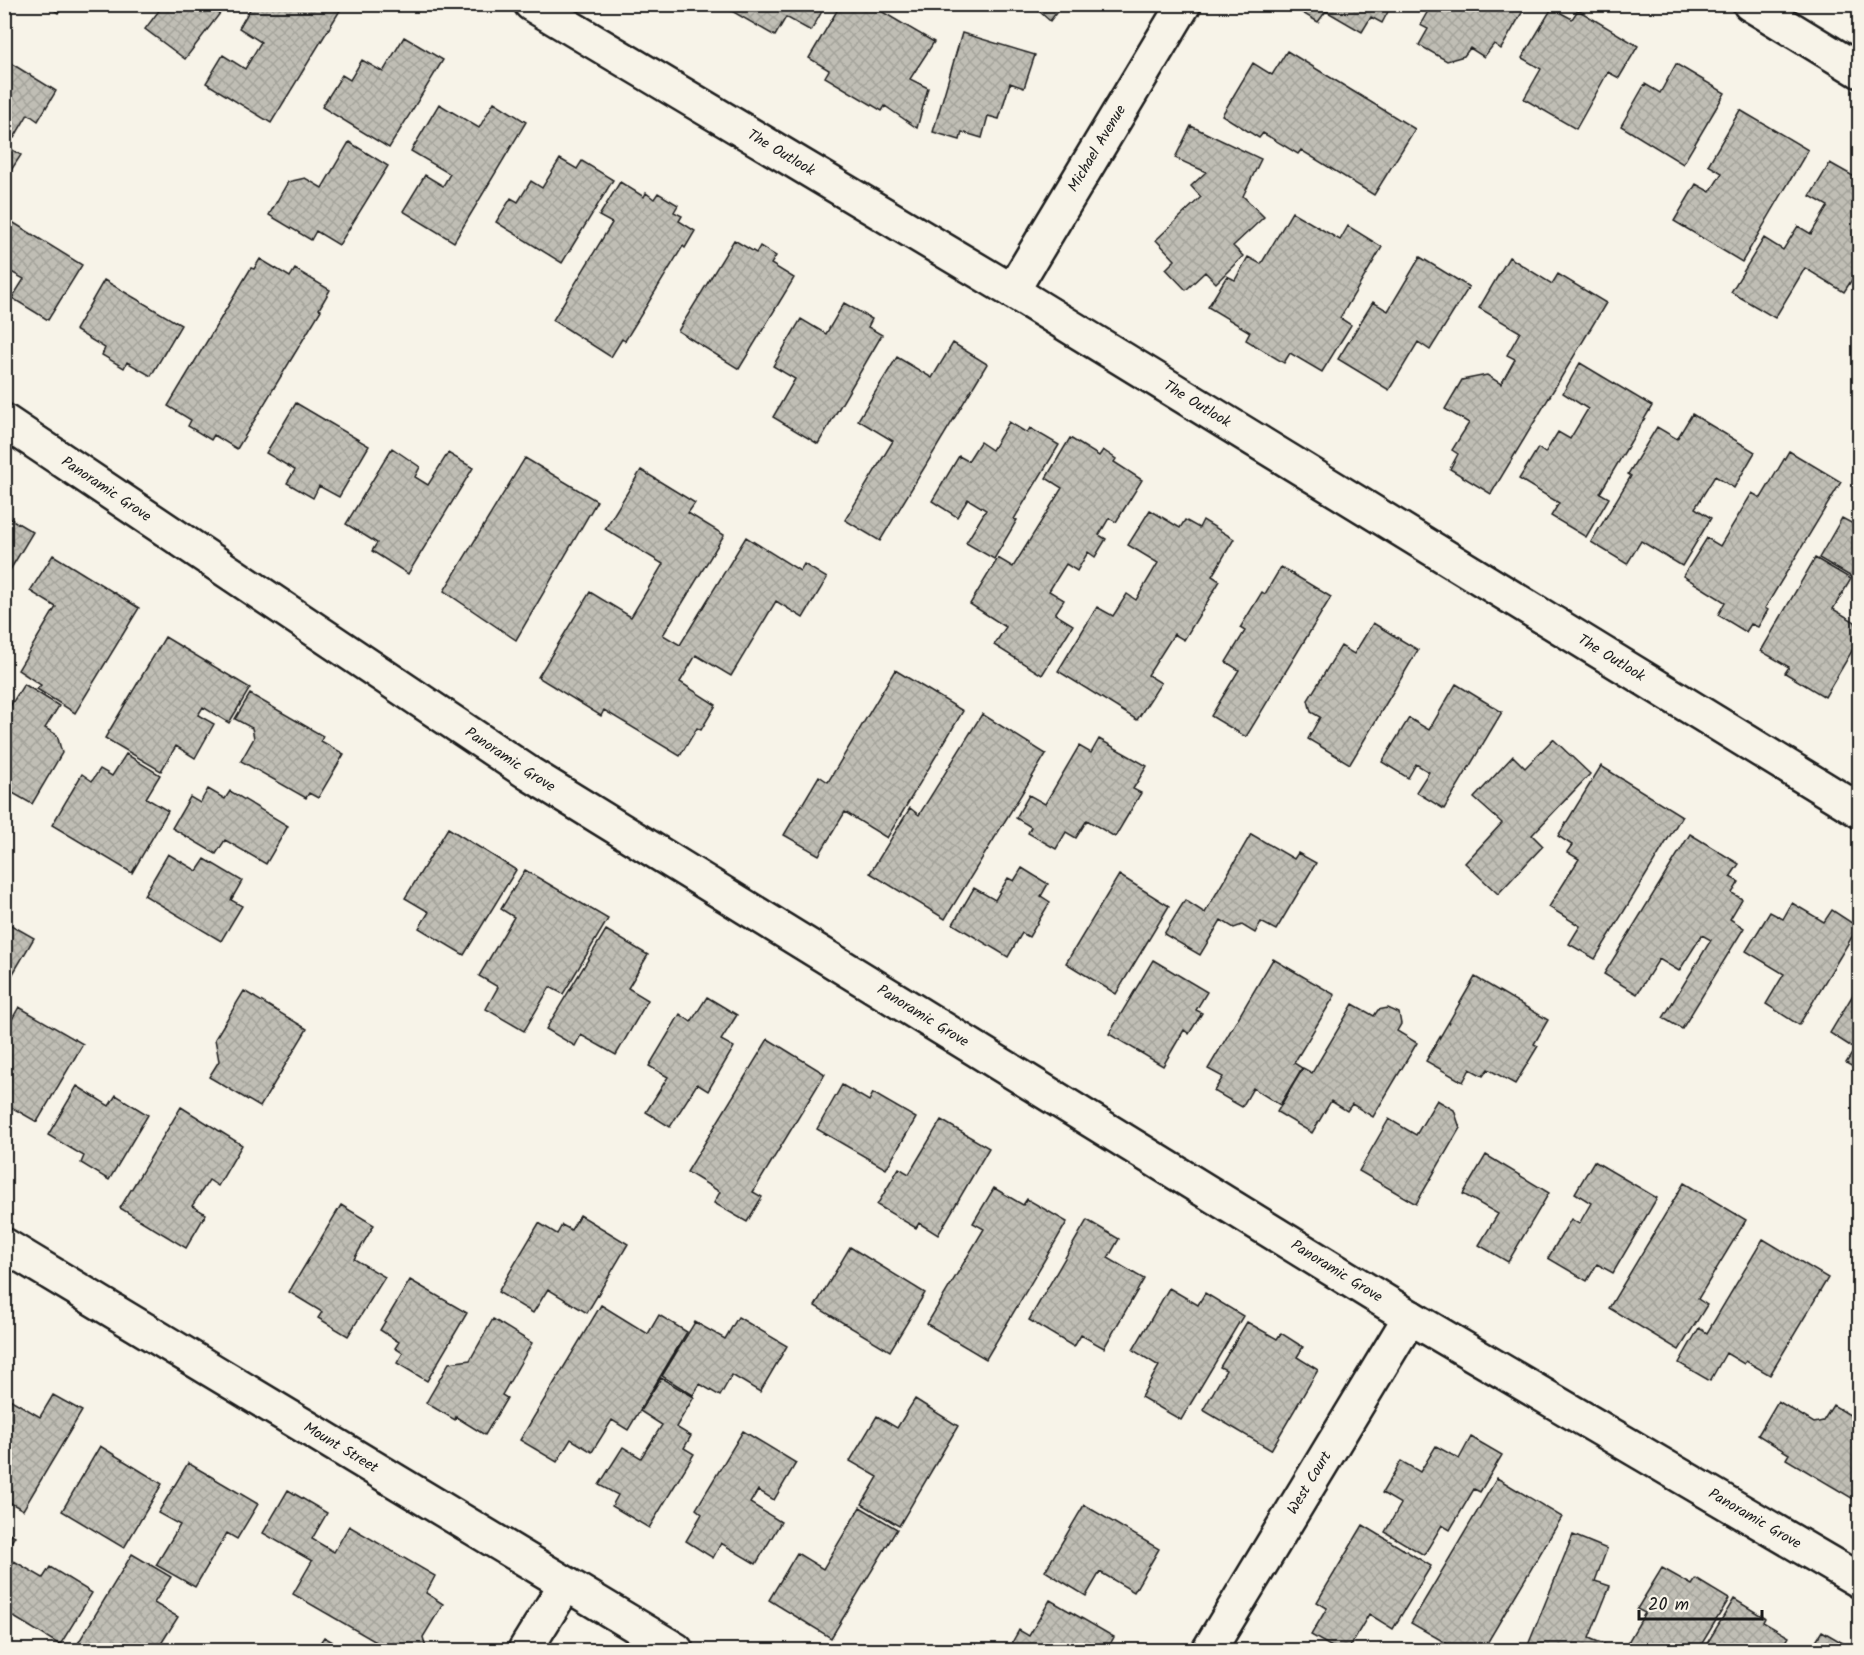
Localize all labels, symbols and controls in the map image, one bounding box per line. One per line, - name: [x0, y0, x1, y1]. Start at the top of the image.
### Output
- street label: Michael Avenue: [1062, 100, 1133, 197]
- street label: The Outlook: [742, 123, 820, 183]
- street label: The Outlook: [1158, 374, 1236, 435]
- street label: Panoramic Grove: [56, 451, 156, 529]
- street label: The Outlook: [1573, 628, 1650, 689]
- street label: Panoramic Grove: [460, 721, 560, 799]
- street label: Panoramic Grove: [872, 979, 974, 1054]
- street label: Panoramic Grove: [1286, 1234, 1387, 1309]
- street label: Mount Street: [299, 1416, 383, 1480]
- street label: West Court: [1281, 1447, 1338, 1519]
- street label: Panoramic Grove: [1704, 1482, 1806, 1556]
- scale bar: [1639, 1583, 1762, 1621]
- text: 20 m: [1648, 1591, 1689, 1620]

